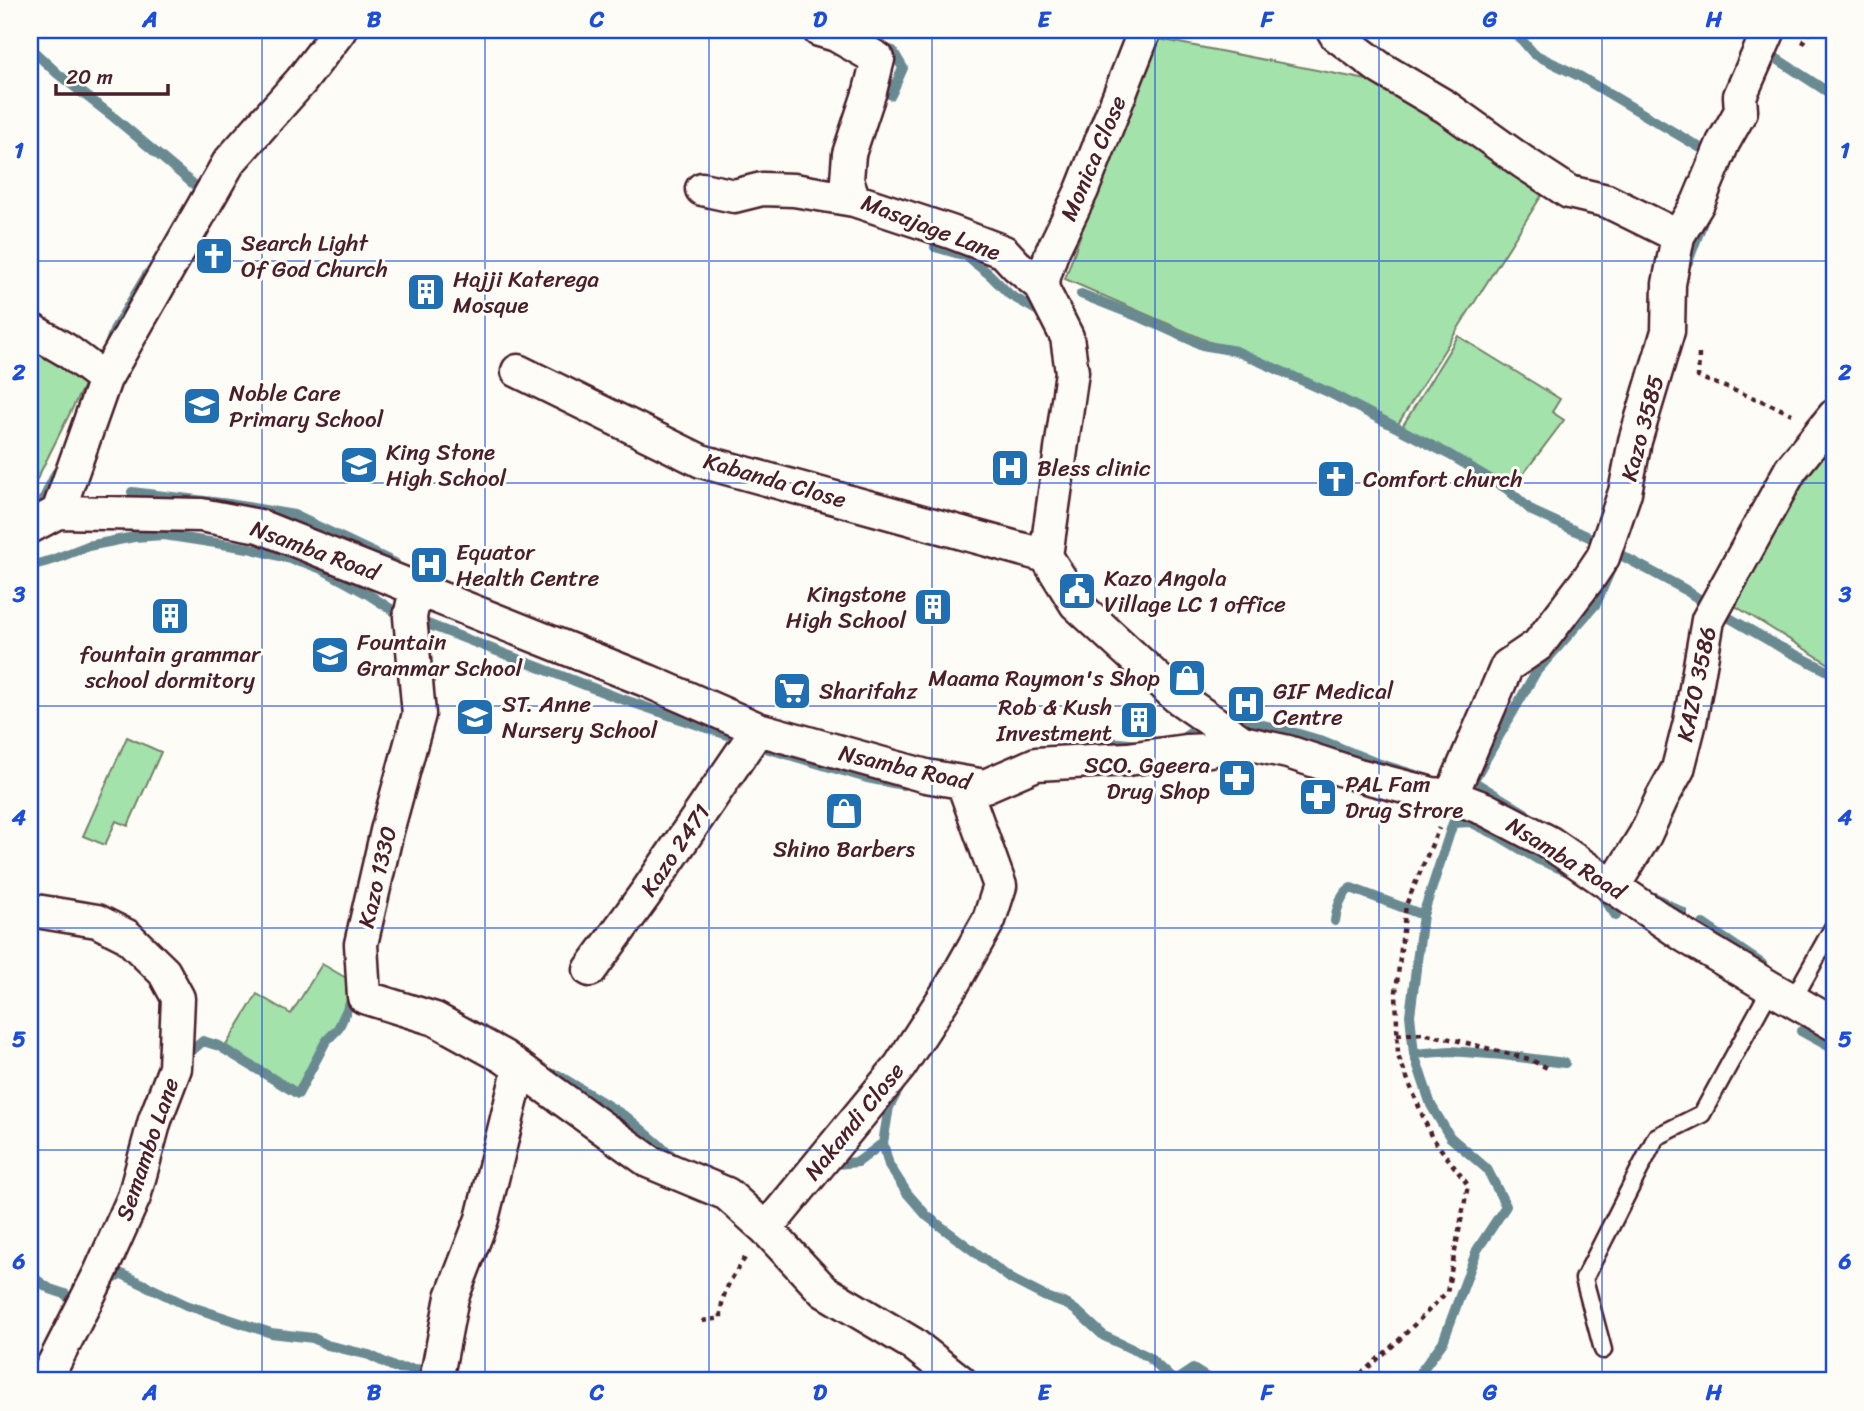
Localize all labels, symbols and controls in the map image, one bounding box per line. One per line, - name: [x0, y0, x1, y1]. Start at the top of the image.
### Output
- text: A: [141, 0, 158, 40]
- text: B: [367, 0, 382, 40]
- text: C: [589, 0, 605, 40]
- text: D: [813, 0, 828, 40]
- text: E: [1038, 0, 1053, 40]
- text: F: [1260, 0, 1275, 40]
- text: G: [1482, 0, 1498, 40]
- text: H: [1705, 0, 1723, 40]
- scale bar: [56, 52, 168, 96]
- text: 20 m: [66, 58, 113, 96]
- street label: Monica Close: [1049, 89, 1138, 228]
- text: 1: [14, 130, 24, 171]
- text: 1: [1840, 130, 1850, 171]
- street label: Masajage Lane: [855, 182, 1007, 273]
- place label: Search Light Of God Church: [241, 223, 388, 290]
- church icon: Search Light Of God Church: [193, 235, 235, 277]
- place label: Hajji Katerega Mosque: [453, 259, 600, 326]
- building icon: Hajji Katerega Mosque: [405, 271, 447, 313]
- text: 2: [11, 352, 26, 393]
- text: 2: [1837, 352, 1852, 393]
- street label: Kazo 3585: [1609, 370, 1676, 486]
- place label: Noble Care Primary School: [229, 373, 384, 440]
- school or university icon: Noble Care Primary School: [181, 385, 223, 427]
- place label: King Stone High School: [386, 432, 507, 499]
- street label: Kabanda Close: [699, 441, 851, 520]
- school or university icon: King Stone High School: [338, 444, 380, 486]
- hospital icon: Bless clinic: [989, 447, 1031, 489]
- place label: Bless clinic: [1037, 448, 1151, 489]
- church icon: Comfort church: [1315, 458, 1357, 500]
- place label: Comfort church: [1363, 459, 1523, 500]
- street label: Nsamba Road: [245, 508, 387, 593]
- place label: Equator Health Centre: [456, 532, 600, 599]
- hospital icon: Equator Health Centre: [408, 544, 450, 586]
- place label: Kazo Angola Village LC 1 office: [1104, 558, 1286, 625]
- public building icon: Kazo Angola Village LC 1 office: [1056, 570, 1098, 612]
- text: 3: [12, 574, 26, 615]
- place label: Kingstone High School: [786, 574, 906, 641]
- text: 3: [1838, 574, 1852, 615]
- building icon: Kingstone High School: [912, 586, 954, 628]
- building icon: fountain grammar school dormitory: [149, 595, 191, 637]
- place label: Fountain Grammar School: [357, 622, 523, 689]
- street label: KAZO 3586: [1664, 623, 1729, 746]
- place label: fountain grammar school dormitory: [79, 634, 262, 701]
- school or university icon: Fountain Grammar School: [309, 634, 351, 676]
- shop icon: Maama Raymon's Shop: [1166, 657, 1208, 699]
- place label: Maama Raymon's Shop: [928, 658, 1160, 699]
- supermarket icon: Sharifahz: [771, 670, 813, 712]
- place label: Sharifahz: [819, 671, 918, 712]
- place label: GIF Medical Centre: [1273, 671, 1394, 738]
- hospital icon: GIF Medical Centre: [1225, 683, 1267, 725]
- place label: ST. Anne Nursery School: [502, 684, 658, 751]
- place label: Rob & Kush Investment: [995, 687, 1112, 754]
- school or university icon: ST. Anne Nursery School: [454, 696, 496, 738]
- building icon: Rob & Kush Investment: [1118, 699, 1160, 741]
- street label: Nsamba Road: [835, 732, 977, 803]
- place label: SCO. Ggeera Drug Shop: [1084, 745, 1210, 812]
- pharmacy icon: SCO. Ggeera Drug Shop: [1216, 757, 1258, 799]
- place label: PAL Fam Drug Strore: [1345, 764, 1463, 831]
- pharmacy icon: PAL Fam Drug Strore: [1297, 776, 1339, 818]
- shop icon: Shino Barbers: [823, 790, 865, 832]
- street label: Kazo 2471: [629, 795, 722, 905]
- text: 4: [11, 797, 27, 838]
- text: 4: [1837, 797, 1853, 838]
- street label: Nsamba Road: [1498, 805, 1635, 912]
- street label: Kazo 1330: [346, 822, 409, 932]
- place label: Shino Barbers: [773, 829, 916, 870]
- text: 5: [12, 1019, 26, 1060]
- text: 5: [1838, 1019, 1852, 1060]
- street label: Nakandi Close: [793, 1053, 915, 1190]
- street label: Semambo Lane: [104, 1072, 191, 1226]
- text: 6: [11, 1241, 26, 1282]
- text: 6: [1837, 1241, 1852, 1282]
- text: A: [141, 1372, 158, 1411]
- text: B: [367, 1372, 382, 1411]
- text: C: [589, 1372, 605, 1411]
- text: D: [813, 1372, 828, 1411]
- text: E: [1038, 1372, 1053, 1411]
- text: F: [1260, 1372, 1275, 1411]
- text: G: [1482, 1372, 1498, 1411]
- text: H: [1705, 1372, 1723, 1411]

